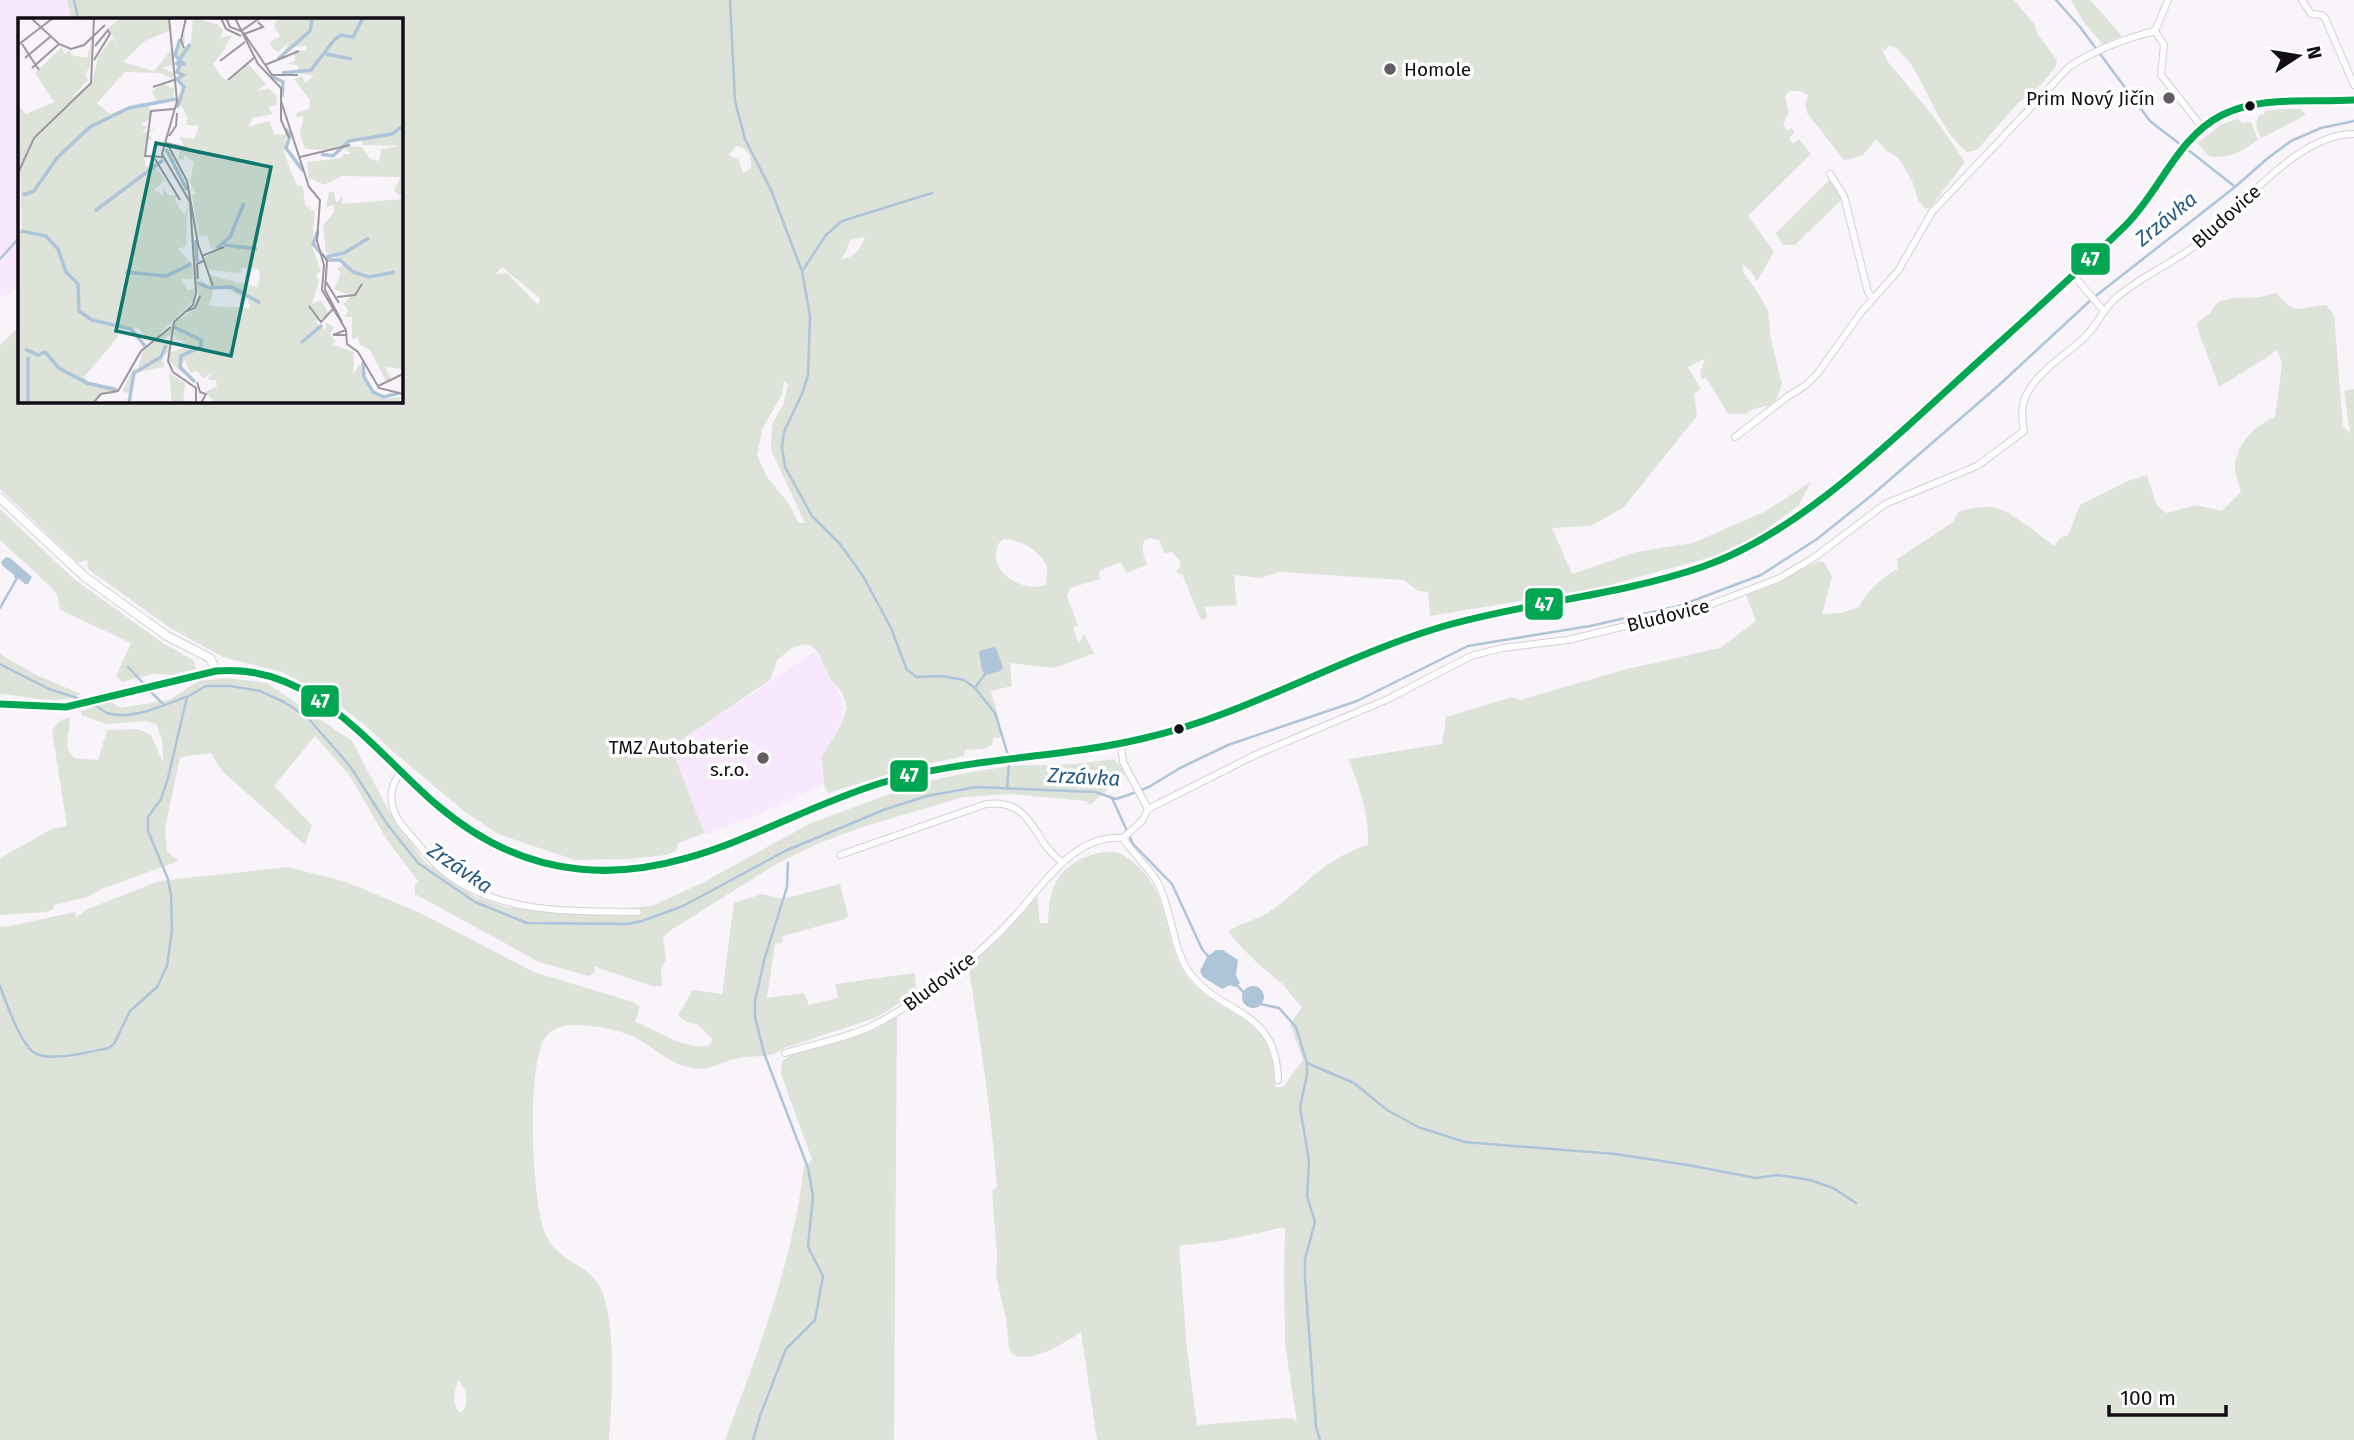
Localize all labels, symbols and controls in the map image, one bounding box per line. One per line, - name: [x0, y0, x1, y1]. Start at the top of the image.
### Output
- inset map: [18, 18, 402, 402]
- north arrow: [2263, 21, 2333, 91]
- text: N: [2302, 44, 2327, 61]
- place label: Homole: [1404, 58, 1471, 81]
- marker: Homole: [1382, 61, 1398, 77]
- place label: Prim Nový Jičín: [2026, 87, 2155, 110]
- marker: Prim Nový Jičín: [2161, 90, 2177, 106]
- unlabelled marker: [2243, 99, 2257, 113]
- street label: Bludovice: [2187, 180, 2265, 253]
- water label: Zrzávka: [2129, 186, 2202, 253]
- line badge: 47: [2070, 242, 2111, 276]
- text: 47: [2080, 248, 2100, 271]
- line badge: 47: [1524, 587, 1564, 621]
- text: 47: [1534, 593, 1554, 616]
- street label: Bludovice: [1624, 594, 1712, 637]
- line badge: 47: [300, 684, 340, 718]
- text: 47: [310, 690, 330, 713]
- unlabelled marker: [1172, 722, 1186, 736]
- place label: TMZ Autobaterie s.r.o.: [609, 736, 749, 781]
- marker: TMZ Autobaterie s.r.o.: [755, 750, 771, 766]
- line badge: 47: [889, 759, 929, 793]
- water label: Zrzávka: [1046, 762, 1121, 792]
- text: 47: [899, 764, 919, 787]
- water label: Zrzávka: [422, 836, 497, 899]
- street label: Bludovice: [899, 947, 980, 1016]
- scale bar: [2109, 1374, 2226, 1418]
- text: 100 m: [2120, 1385, 2176, 1411]

